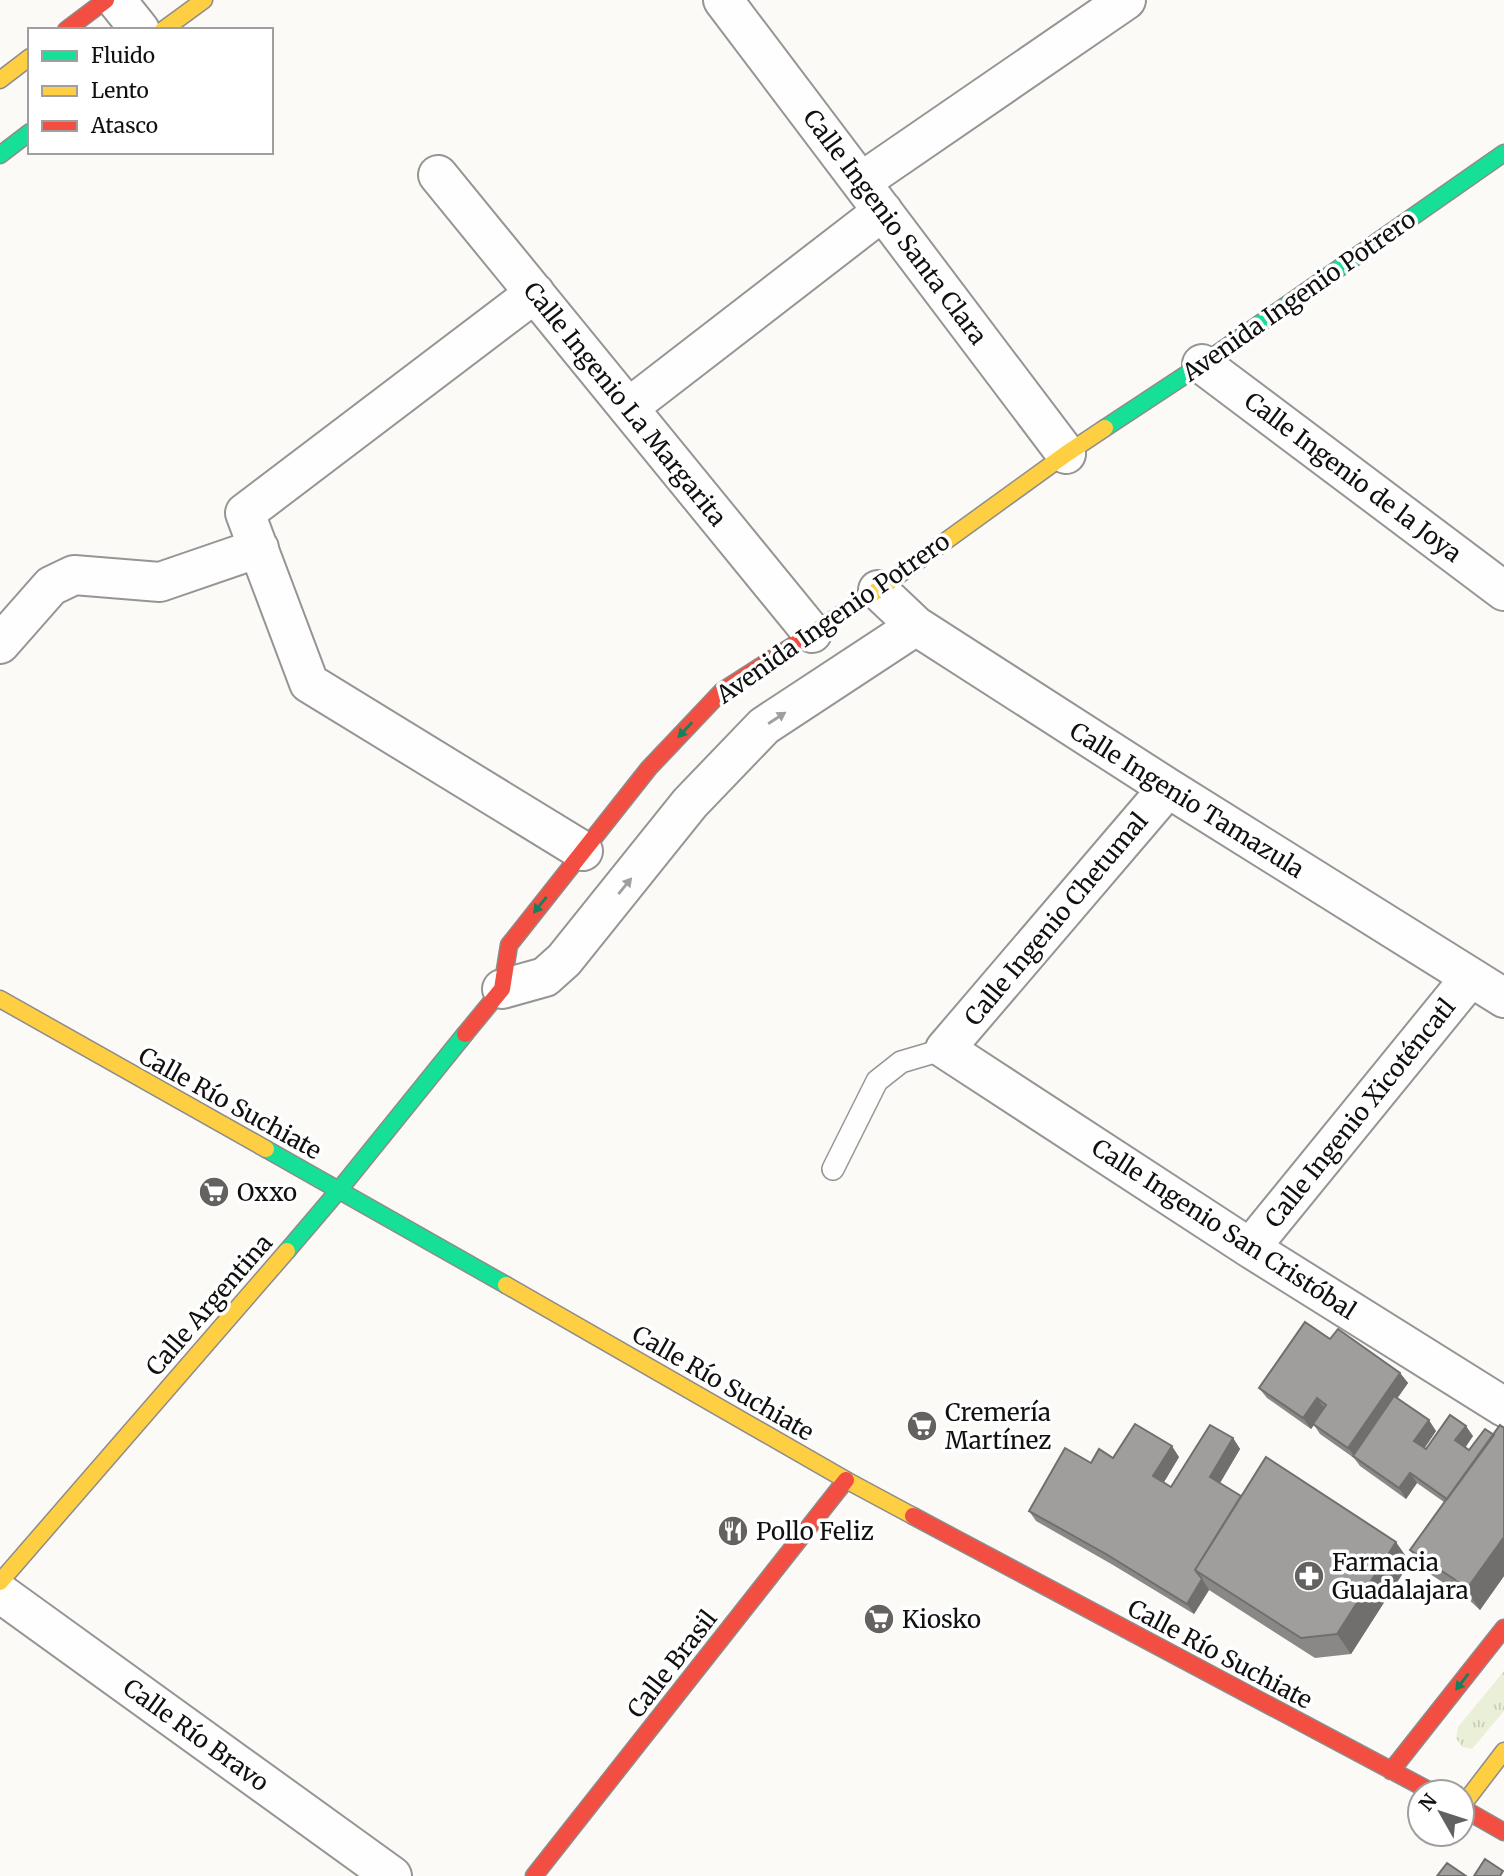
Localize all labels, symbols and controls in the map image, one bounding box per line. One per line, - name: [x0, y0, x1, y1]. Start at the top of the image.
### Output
- legend: [28, 28, 273, 154]
- text: Fluido: [91, 42, 155, 69]
- text: Lento: [91, 77, 149, 104]
- street label: Calle Ingenio Santa Clara: [796, 103, 994, 351]
- text: Atasco: [90, 112, 158, 139]
- street label: Avenida Ingenio Potrero: [1176, 204, 1422, 389]
- street label: Calle Ingenio La Margarita: [517, 276, 733, 533]
- street label: Calle Ingenio de la Joya: [1238, 385, 1468, 569]
- street label: Avenida Ingenio Potrero: [710, 526, 956, 711]
- one-way arrow: [767, 711, 787, 724]
- street label: Calle Ingenio Tamazula: [1064, 715, 1310, 885]
- one-way arrow: [677, 721, 693, 739]
- street label: Calle Ingenio Chetumal: [958, 806, 1154, 1032]
- one-way arrow: [617, 877, 632, 895]
- one-way arrow: [534, 896, 548, 914]
- street label: Calle Ingenio Xicoténcatl: [1258, 992, 1462, 1234]
- street label: Calle Río Suchiate: [133, 1040, 327, 1166]
- street label: Calle Ingenio San Cristóbal: [1086, 1132, 1362, 1326]
- supermarket icon: Oxxo: [197, 1175, 231, 1209]
- place label: Oxxo: [237, 1177, 297, 1208]
- street label: Calle Argentina: [139, 1228, 279, 1382]
- street label: Calle Río Suchiate: [627, 1318, 819, 1448]
- place label: Cremería Martínez: [945, 1397, 1051, 1456]
- supermarket icon: Cremería Martínez: [905, 1409, 939, 1443]
- restaurant icon: Pollo Feliz: [716, 1514, 750, 1548]
- place label: Pollo Feliz: [756, 1516, 874, 1547]
- place label: Farmacia Guadalajara: [1332, 1547, 1469, 1606]
- pharmacy icon: Farmacia Guadalajara: [1292, 1559, 1326, 1593]
- street label: Calle Río Suchiate: [1122, 1592, 1318, 1716]
- supermarket icon: Kiosko: [862, 1602, 896, 1636]
- street label: Calle Brasil: [620, 1604, 724, 1724]
- place label: Kiosko: [902, 1604, 981, 1635]
- street label: Calle Río Bravo: [117, 1672, 275, 1798]
- one-way arrow: [1454, 1672, 1469, 1690]
- north arrow: [1406, 1778, 1476, 1848]
- text: N: [1414, 1789, 1442, 1816]

